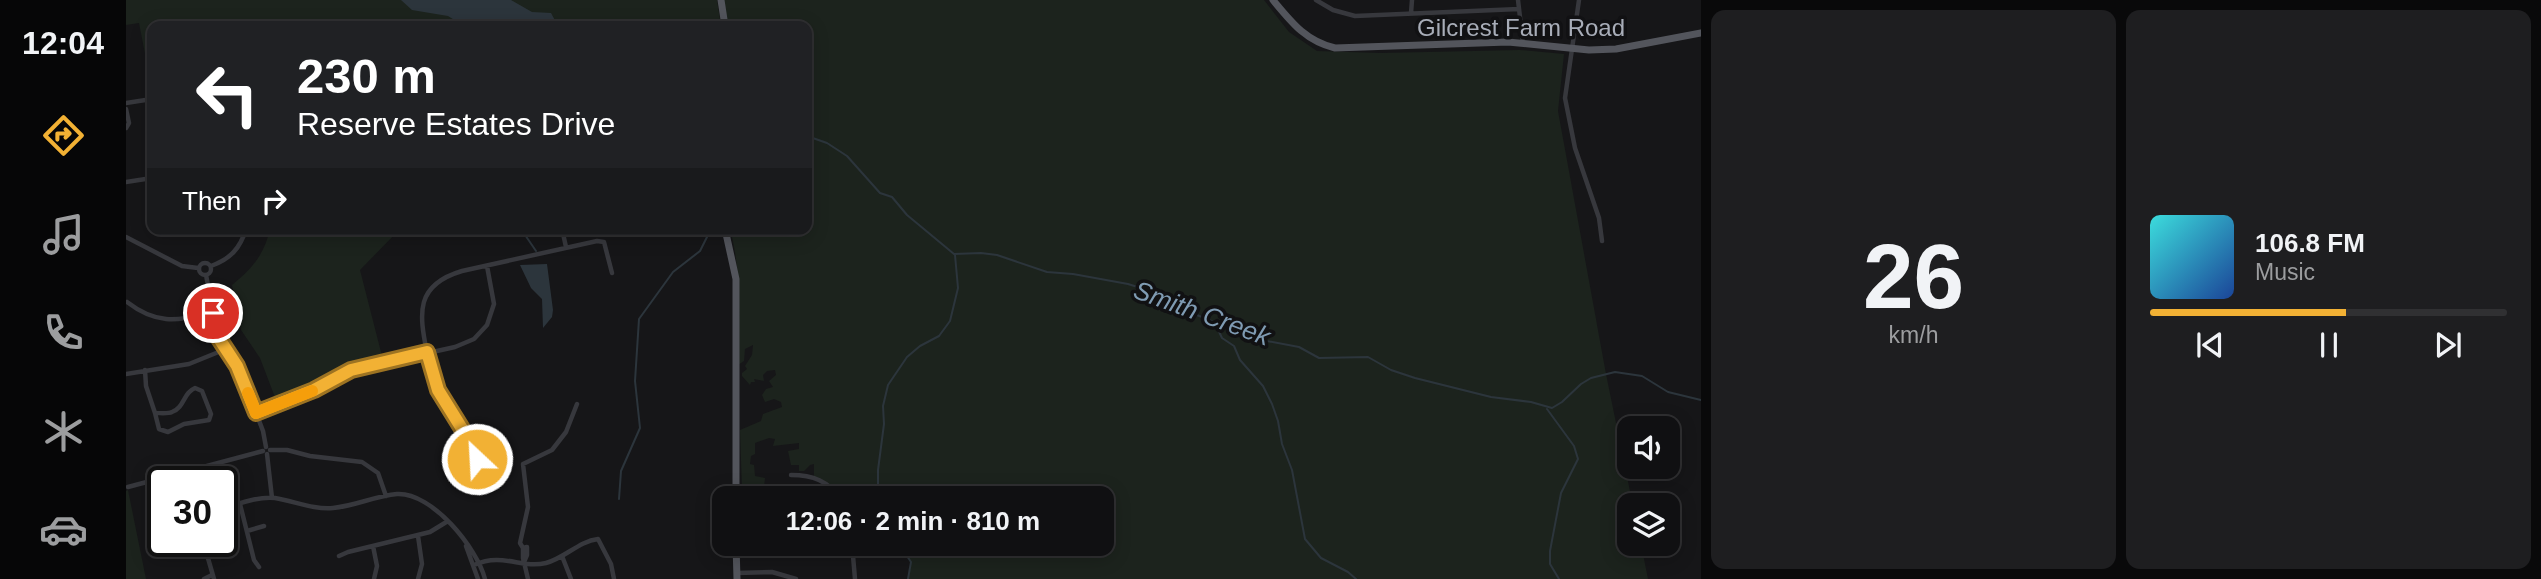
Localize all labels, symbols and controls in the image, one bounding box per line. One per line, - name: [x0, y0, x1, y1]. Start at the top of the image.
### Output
- street label: Gilcrest Farm Road: [1417, 14, 1625, 41]
- text: 12:04: [22, 25, 104, 61]
- icon: left: [182, 49, 273, 140]
- text: 230 m: [297, 49, 436, 103]
- text: Reserve Estates Drive: [297, 106, 615, 142]
- icon: directions: [39, 111, 88, 160]
- icon: right: [255, 182, 293, 220]
- text: Then: [182, 186, 241, 216]
- icon: music: [39, 210, 88, 259]
- text: 26: [1863, 226, 1964, 327]
- text: 106.8 FM: [2255, 228, 2365, 258]
- text: Music: [2255, 259, 2315, 285]
- water label: Smith Creek: [1130, 274, 1276, 352]
- pin: [183, 283, 243, 343]
- icon: arrive: [194, 294, 232, 332]
- icon: phone: [39, 308, 88, 357]
- text: km/h: [1889, 322, 1938, 348]
- icon: previous: [2191, 326, 2229, 364]
- icon: pause: [2310, 326, 2348, 364]
- icon: next: [2429, 326, 2467, 364]
- icon: climate: [39, 407, 88, 456]
- map controls: [1617, 416, 1680, 556]
- button: sound: [1617, 416, 1680, 479]
- position arrow: [440, 422, 514, 496]
- speed limit sign: 30: [147, 466, 238, 557]
- button: layers: [1617, 493, 1680, 556]
- icon: car: [39, 505, 88, 554]
- text: 12:06 · 2 min · 810 m: [786, 506, 1040, 536]

